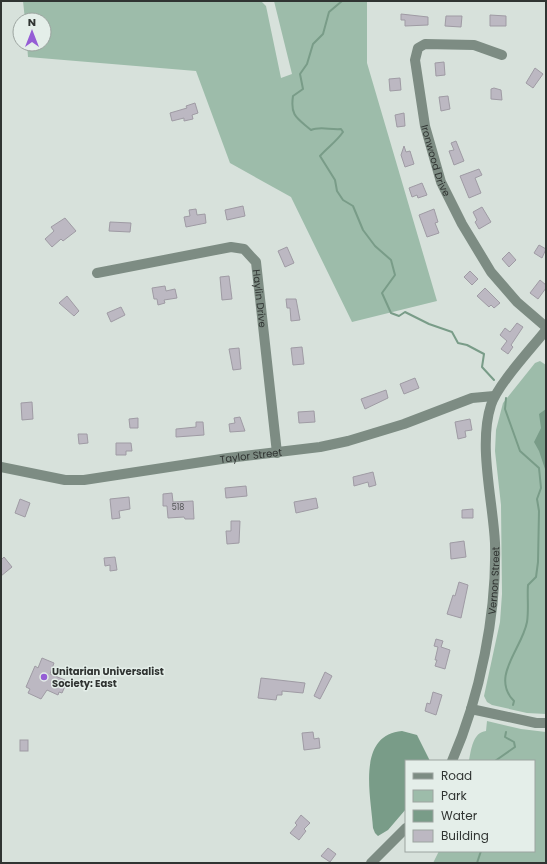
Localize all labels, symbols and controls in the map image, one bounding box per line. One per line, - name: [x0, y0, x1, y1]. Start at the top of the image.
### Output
- north arrow: [12, 12, 52, 52]
- text: N: [28, 14, 36, 30]
- street label: Ironwood Drive: [417, 123, 454, 199]
- street label: Haylin Drive: [249, 269, 271, 328]
- street label: Taylor Street: [219, 444, 283, 467]
- house number: 518: [172, 502, 184, 513]
- street label: Vernon Street: [484, 546, 503, 615]
- place label: Unitarian Universalist Society: East: [52, 664, 164, 691]
- marker: Unitarian Universalist Society: East: [39, 672, 49, 682]
- legend: [405, 760, 535, 852]
- text: Road: [441, 767, 472, 784]
- text: Park: [441, 787, 468, 804]
- text: Water: [441, 807, 478, 824]
- text: Building: [441, 827, 489, 844]

